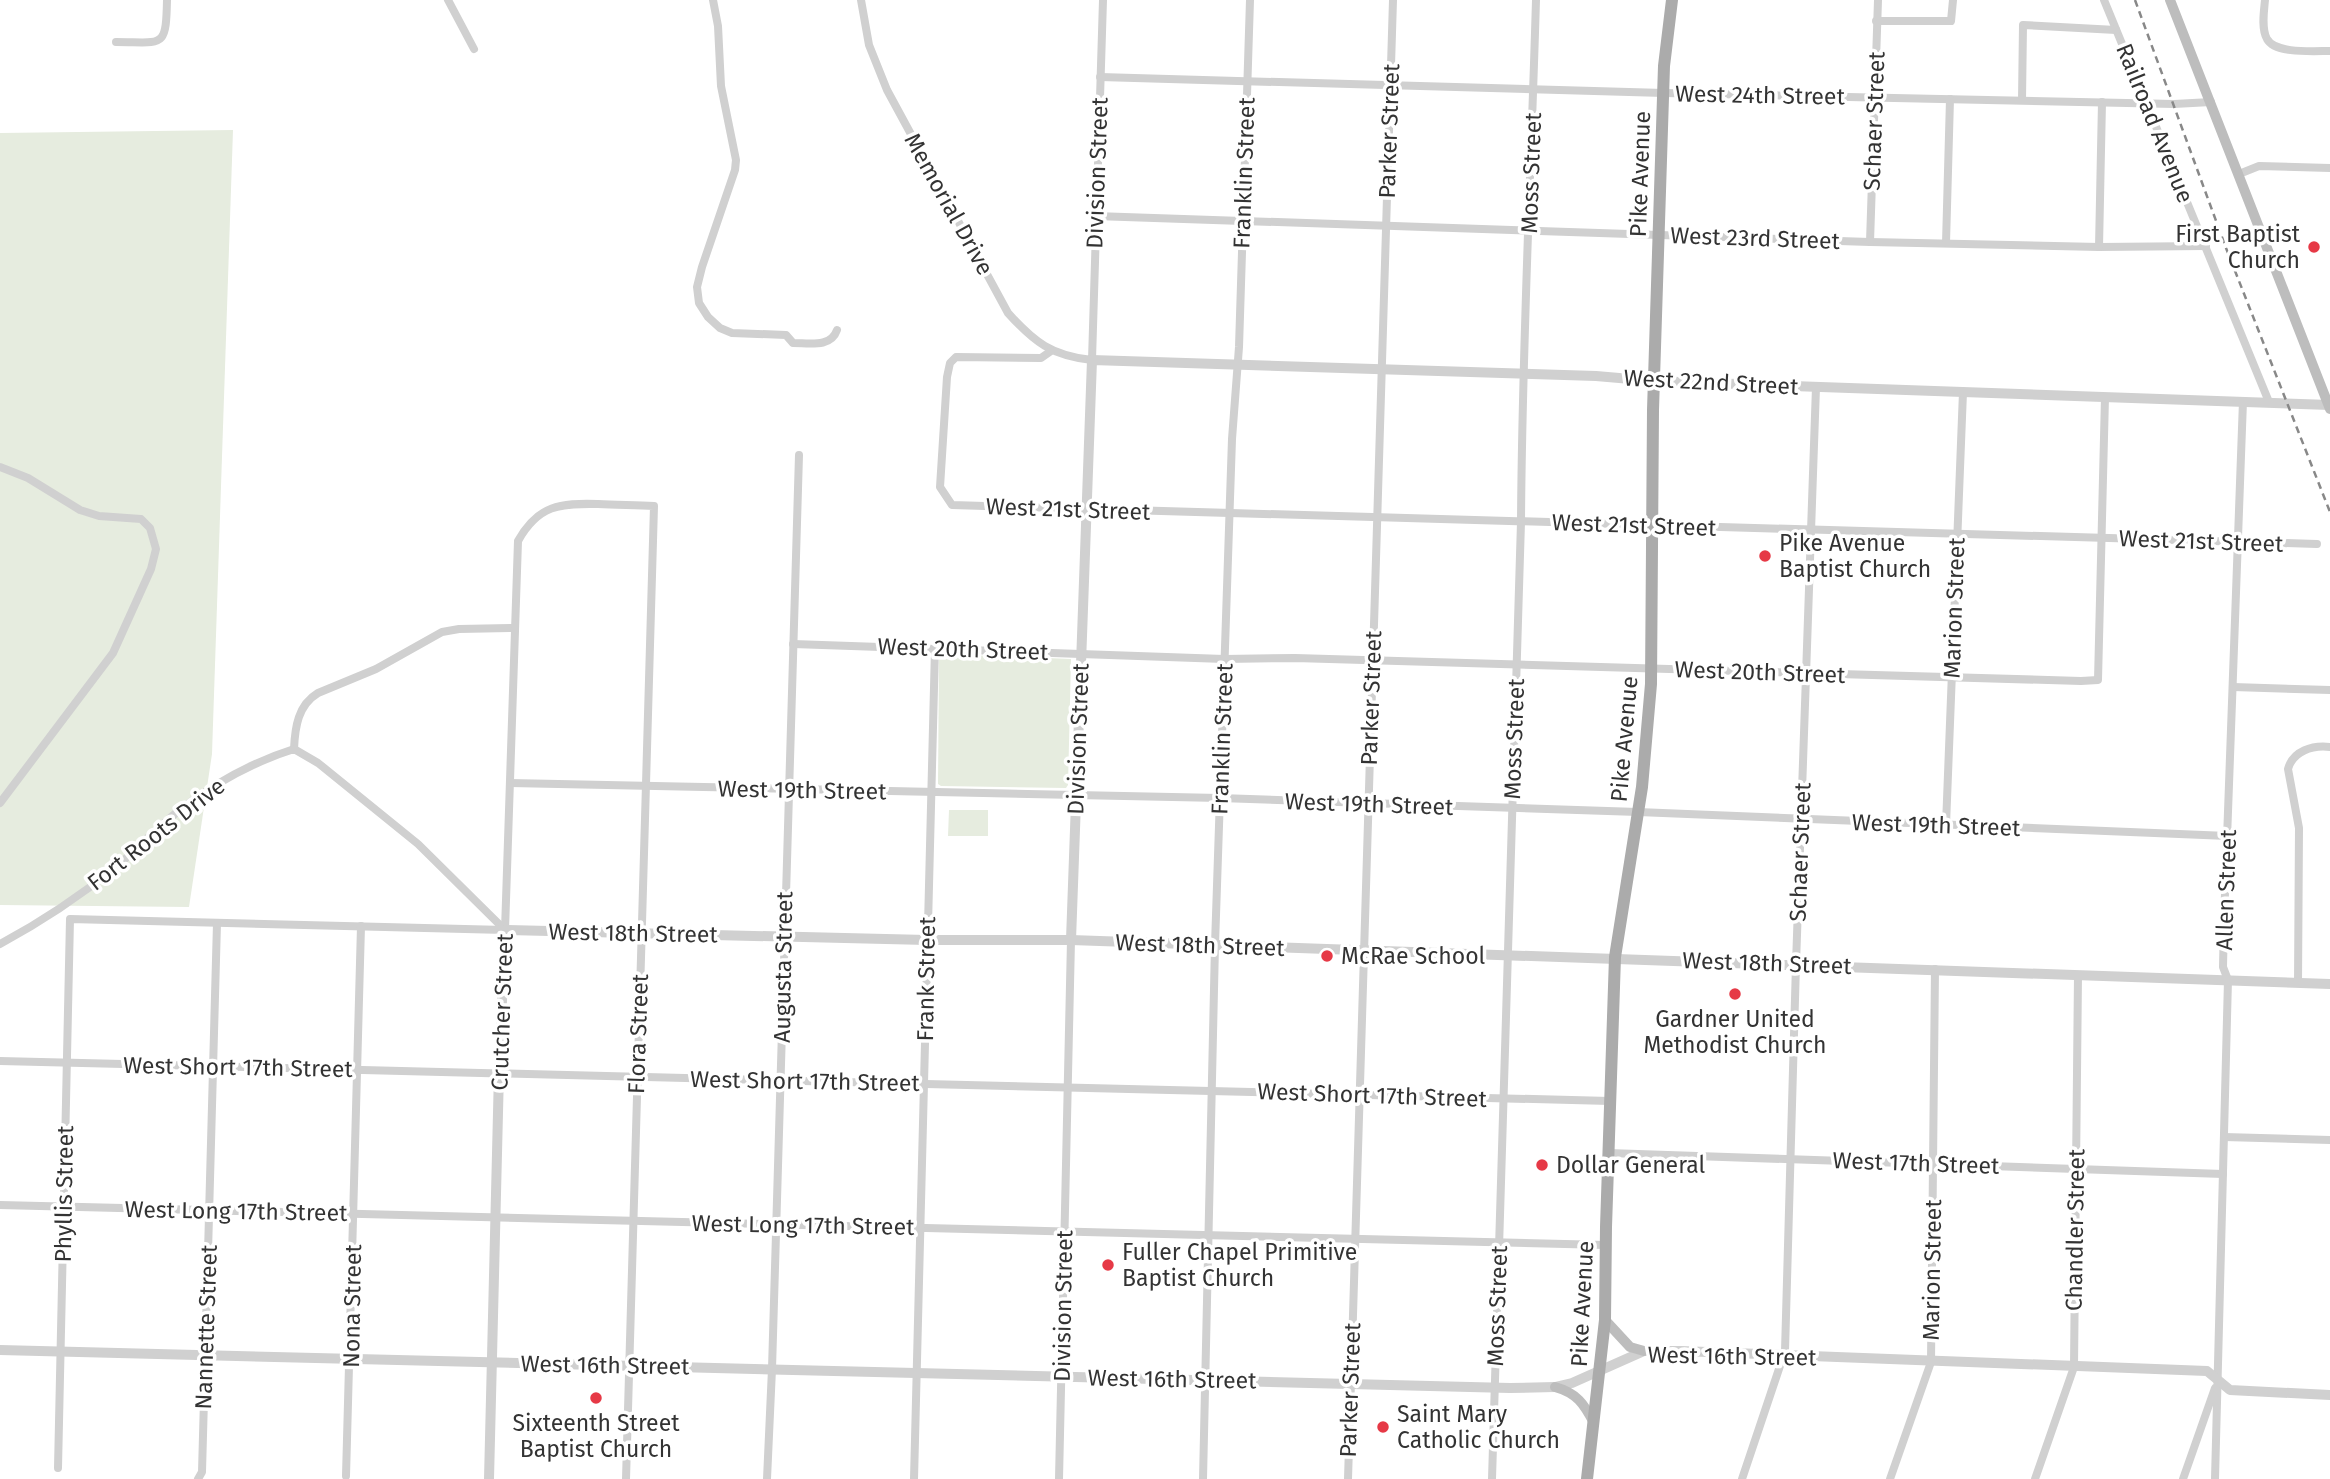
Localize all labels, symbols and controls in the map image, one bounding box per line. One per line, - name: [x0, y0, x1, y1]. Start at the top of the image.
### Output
- street label: Railroad Avenue: [2110, 39, 2200, 207]
- street label: Schaer Street: [1858, 50, 1890, 191]
- street label: Parker Street: [1373, 62, 1405, 199]
- street label: West 24th Street: [1675, 80, 1846, 110]
- street label: Division Street: [1080, 96, 1114, 249]
- street label: Franklin Street: [1227, 96, 1261, 249]
- street label: Pike Avenue: [1624, 110, 1656, 238]
- street label: Moss Street: [1515, 111, 1547, 234]
- street label: Memorial Drive: [898, 128, 1000, 280]
- place label: First Baptist Church: [2175, 220, 2301, 274]
- street label: West 23rd Street: [1670, 221, 1841, 255]
- marker: First Baptist Church: [2306, 239, 2322, 255]
- street label: West 22nd Street: [1623, 363, 1800, 401]
- street label: West 21st Street: [985, 492, 1152, 526]
- street label: West 21st Street: [1551, 508, 1718, 542]
- street label: West 21st Street: [2118, 524, 2285, 558]
- place label: Pike Avenue Baptist Church: [1779, 529, 1931, 583]
- street label: Marion Street: [1938, 536, 1970, 679]
- marker: Pike Avenue Baptist Church: [1757, 548, 1773, 564]
- street label: Parker Street: [1355, 629, 1387, 766]
- street label: West 20th Street: [877, 632, 1050, 666]
- street label: West 20th Street: [1674, 655, 1847, 689]
- street label: Division Street: [1061, 662, 1095, 815]
- street label: Franklin Street: [1205, 662, 1239, 815]
- street label: Pike Avenue: [1605, 675, 1643, 803]
- street label: Moss Street: [1498, 677, 1530, 800]
- street label: Fort Roots Drive: [82, 772, 230, 896]
- street label: West 19th Street: [717, 775, 887, 805]
- street label: Schaer Street: [1784, 781, 1816, 922]
- street label: West 19th Street: [1284, 787, 1455, 821]
- street label: West 19th Street: [1851, 808, 2022, 842]
- street label: Allen Street: [2210, 828, 2242, 951]
- street label: Augusta Street: [768, 890, 798, 1043]
- street label: Frank Street: [911, 916, 941, 1042]
- street label: West 18th Street: [548, 918, 719, 948]
- street label: West 18th Street: [1115, 928, 1286, 962]
- street label: Crutcher Street: [485, 932, 519, 1091]
- place label: McRae School: [1341, 942, 1486, 970]
- street label: West 18th Street: [1682, 946, 1853, 980]
- marker: McRae School: [1319, 948, 1335, 964]
- street label: Flora Street: [622, 973, 654, 1095]
- marker: Gardner United Methodist Church: [1727, 986, 1743, 1002]
- place label: Gardner United Methodist Church: [1643, 1005, 1827, 1059]
- street label: West Short 17th Street: [123, 1051, 354, 1083]
- street label: West Short 17th Street: [690, 1065, 921, 1097]
- street label: West Short 17th Street: [1257, 1077, 1488, 1113]
- street label: Phyllis Street: [49, 1125, 79, 1263]
- street label: West 17th Street: [1832, 1146, 2001, 1180]
- street label: Chandler Street: [2060, 1148, 2090, 1311]
- place label: Dollar General: [1556, 1151, 1706, 1179]
- marker: Dollar General: [1534, 1157, 1550, 1173]
- street label: West Long 17th Street: [124, 1195, 348, 1227]
- street label: Marion Street: [1917, 1198, 1947, 1341]
- street label: West Long 17th Street: [691, 1209, 915, 1241]
- street label: Division Street: [1048, 1229, 1078, 1382]
- place label: Fuller Chapel Primitive Baptist Church: [1122, 1238, 1357, 1292]
- street label: Pike Avenue: [1565, 1240, 1599, 1368]
- street label: Nannette Street: [189, 1243, 223, 1410]
- street label: Nona Street: [337, 1243, 367, 1368]
- street label: Moss Street: [1481, 1244, 1513, 1367]
- marker: Fuller Chapel Primitive Baptist Church: [1100, 1257, 1116, 1273]
- street label: Parker Street: [1334, 1321, 1366, 1458]
- street label: West 16th Street: [1647, 1341, 1817, 1371]
- street label: West 16th Street: [520, 1350, 690, 1380]
- street label: West 16th Street: [1087, 1364, 1257, 1394]
- marker: Sixteenth Street Baptist Church: [588, 1390, 604, 1406]
- place label: Saint Mary Catholic Church: [1397, 1400, 1560, 1454]
- place label: Sixteenth Street Baptist Church: [513, 1409, 680, 1463]
- marker: Saint Mary Catholic Church: [1375, 1419, 1391, 1435]

